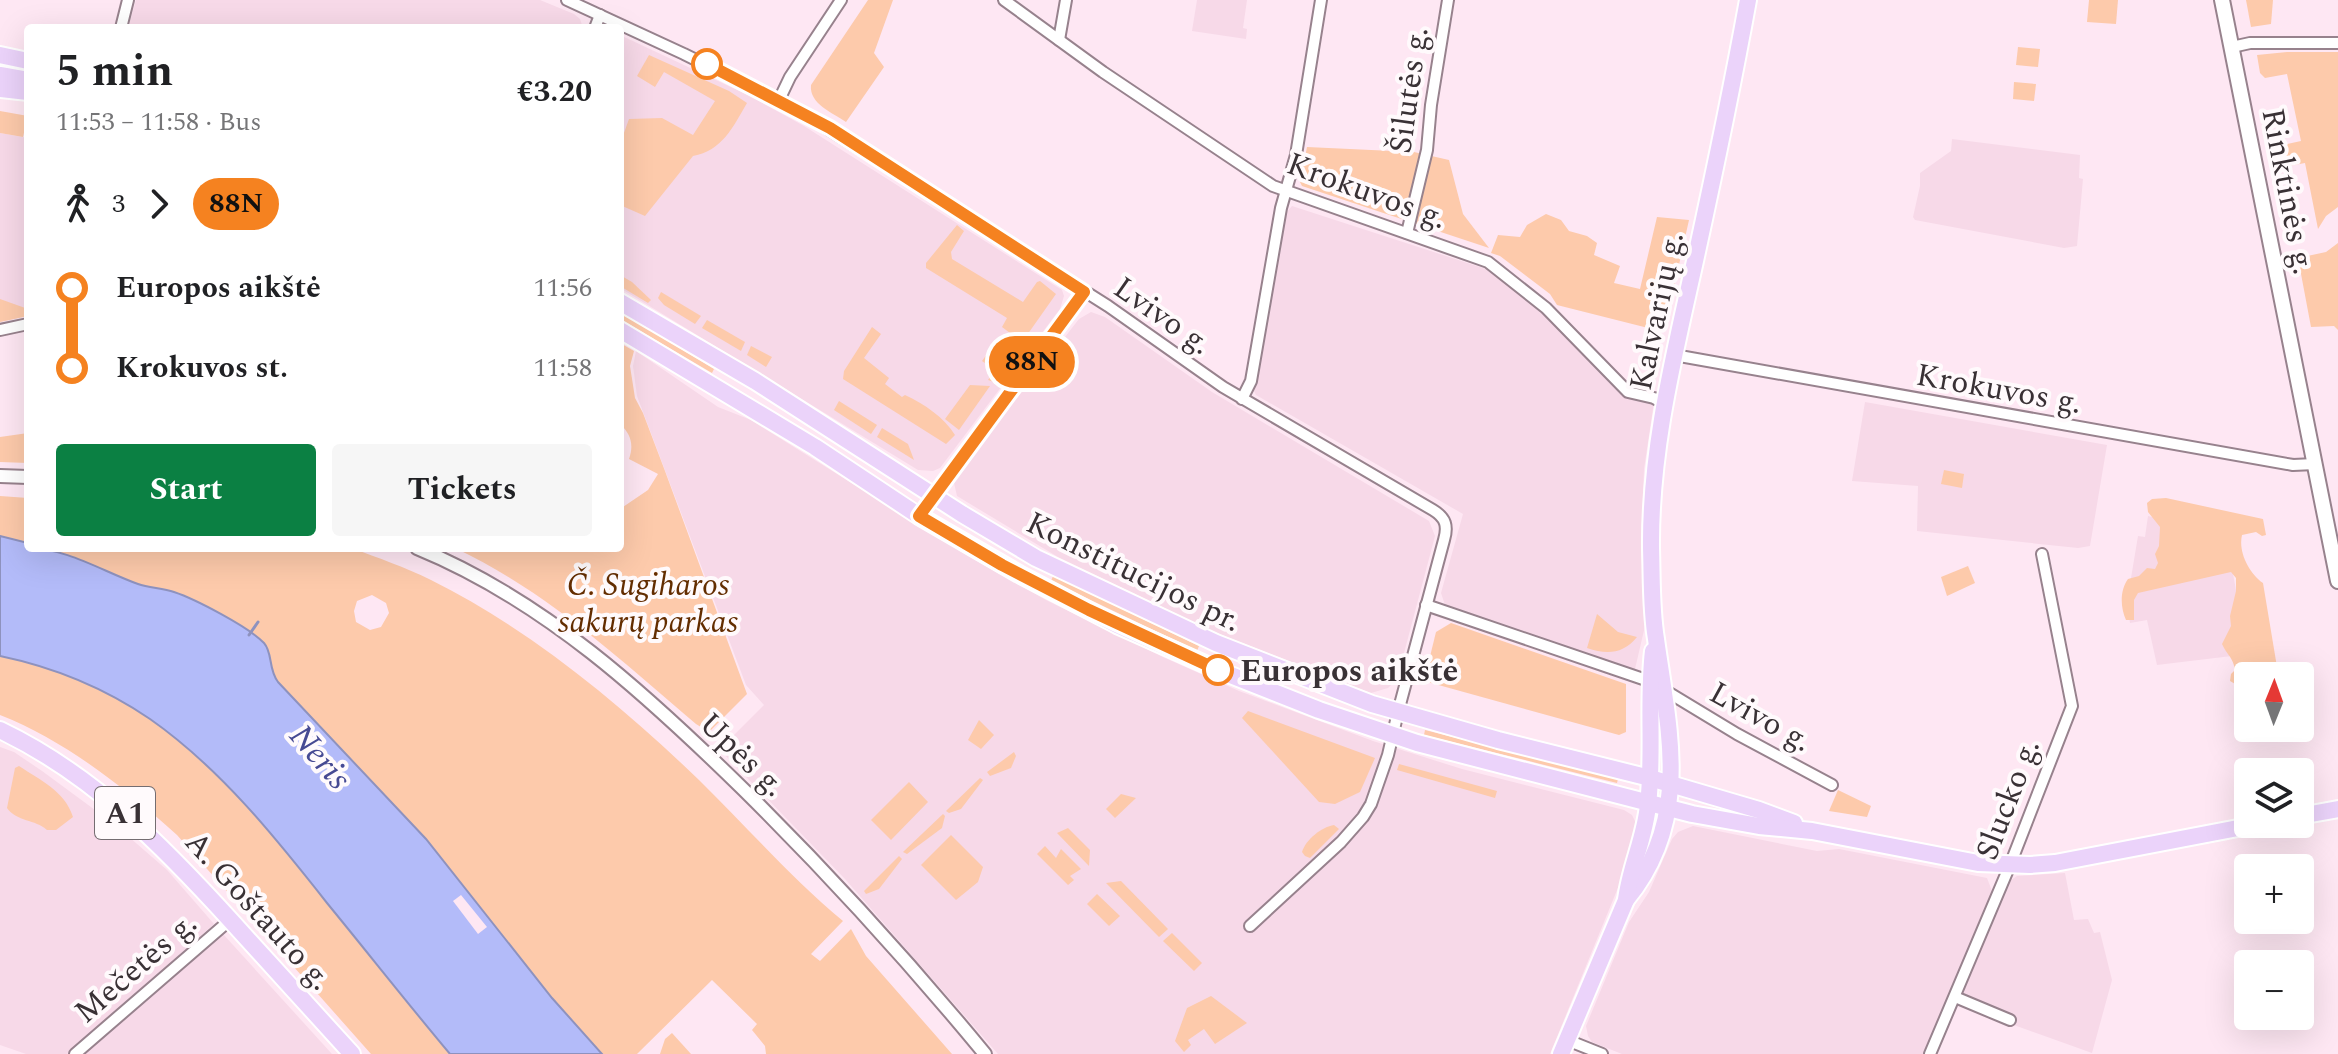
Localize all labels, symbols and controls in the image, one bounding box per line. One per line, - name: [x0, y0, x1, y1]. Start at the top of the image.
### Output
- street label: Šilutės g.: [1376, 24, 1443, 157]
- text: 5 min: [56, 38, 173, 105]
- unlabelled marker: [692, 49, 722, 79]
- text: €3.20: [517, 69, 592, 115]
- text: 11:53 – 11:58 · Bus: [56, 102, 261, 142]
- street label: Rinktinės g.: [2247, 104, 2328, 279]
- street label: Krokuvos g.: [1280, 140, 1453, 243]
- icon: walk: [56, 182, 100, 226]
- icon: forward: [137, 182, 181, 226]
- text: 88N: [209, 182, 263, 225]
- text: 3: [112, 184, 125, 224]
- street label: Kalvarijų g.: [1617, 227, 1698, 395]
- street label: Lvivo g.: [1103, 264, 1221, 368]
- text: Europos aikštė: [116, 265, 321, 311]
- text: 11:56: [533, 268, 592, 308]
- line badge: 88N: [986, 336, 1078, 388]
- text: 88N: [1005, 340, 1059, 383]
- text: Krokuvos st.: [116, 345, 288, 391]
- text: 11:58: [533, 348, 592, 388]
- street label: Krokuvos g.: [1912, 351, 2085, 428]
- button: Start: [56, 444, 316, 536]
- button: Tickets: [332, 444, 592, 536]
- street label: Konstitucijos pr.: [1017, 499, 1249, 646]
- park label: Č. Sugiharos sakurų parkas: [558, 561, 738, 647]
- place label: Europos aikštė: [1240, 647, 1458, 696]
- marker: Europos aikštė: [1203, 655, 1233, 685]
- north arrow: [2234, 662, 2314, 742]
- map controls: [2234, 662, 2314, 1030]
- street label: Lvivo g.: [1700, 669, 1820, 766]
- street label: Upės g.: [687, 701, 797, 809]
- water label: Neris: [276, 713, 363, 802]
- street label: Slucko g.: [1963, 732, 2054, 867]
- button: layers: [2234, 758, 2314, 838]
- road number: A1: [95, 787, 155, 839]
- street label: A. Goštauto g.: [172, 820, 343, 1002]
- button: +: [2234, 854, 2314, 934]
- street label: Mečetės g.: [63, 900, 209, 1036]
- button: −: [2234, 950, 2314, 1030]

